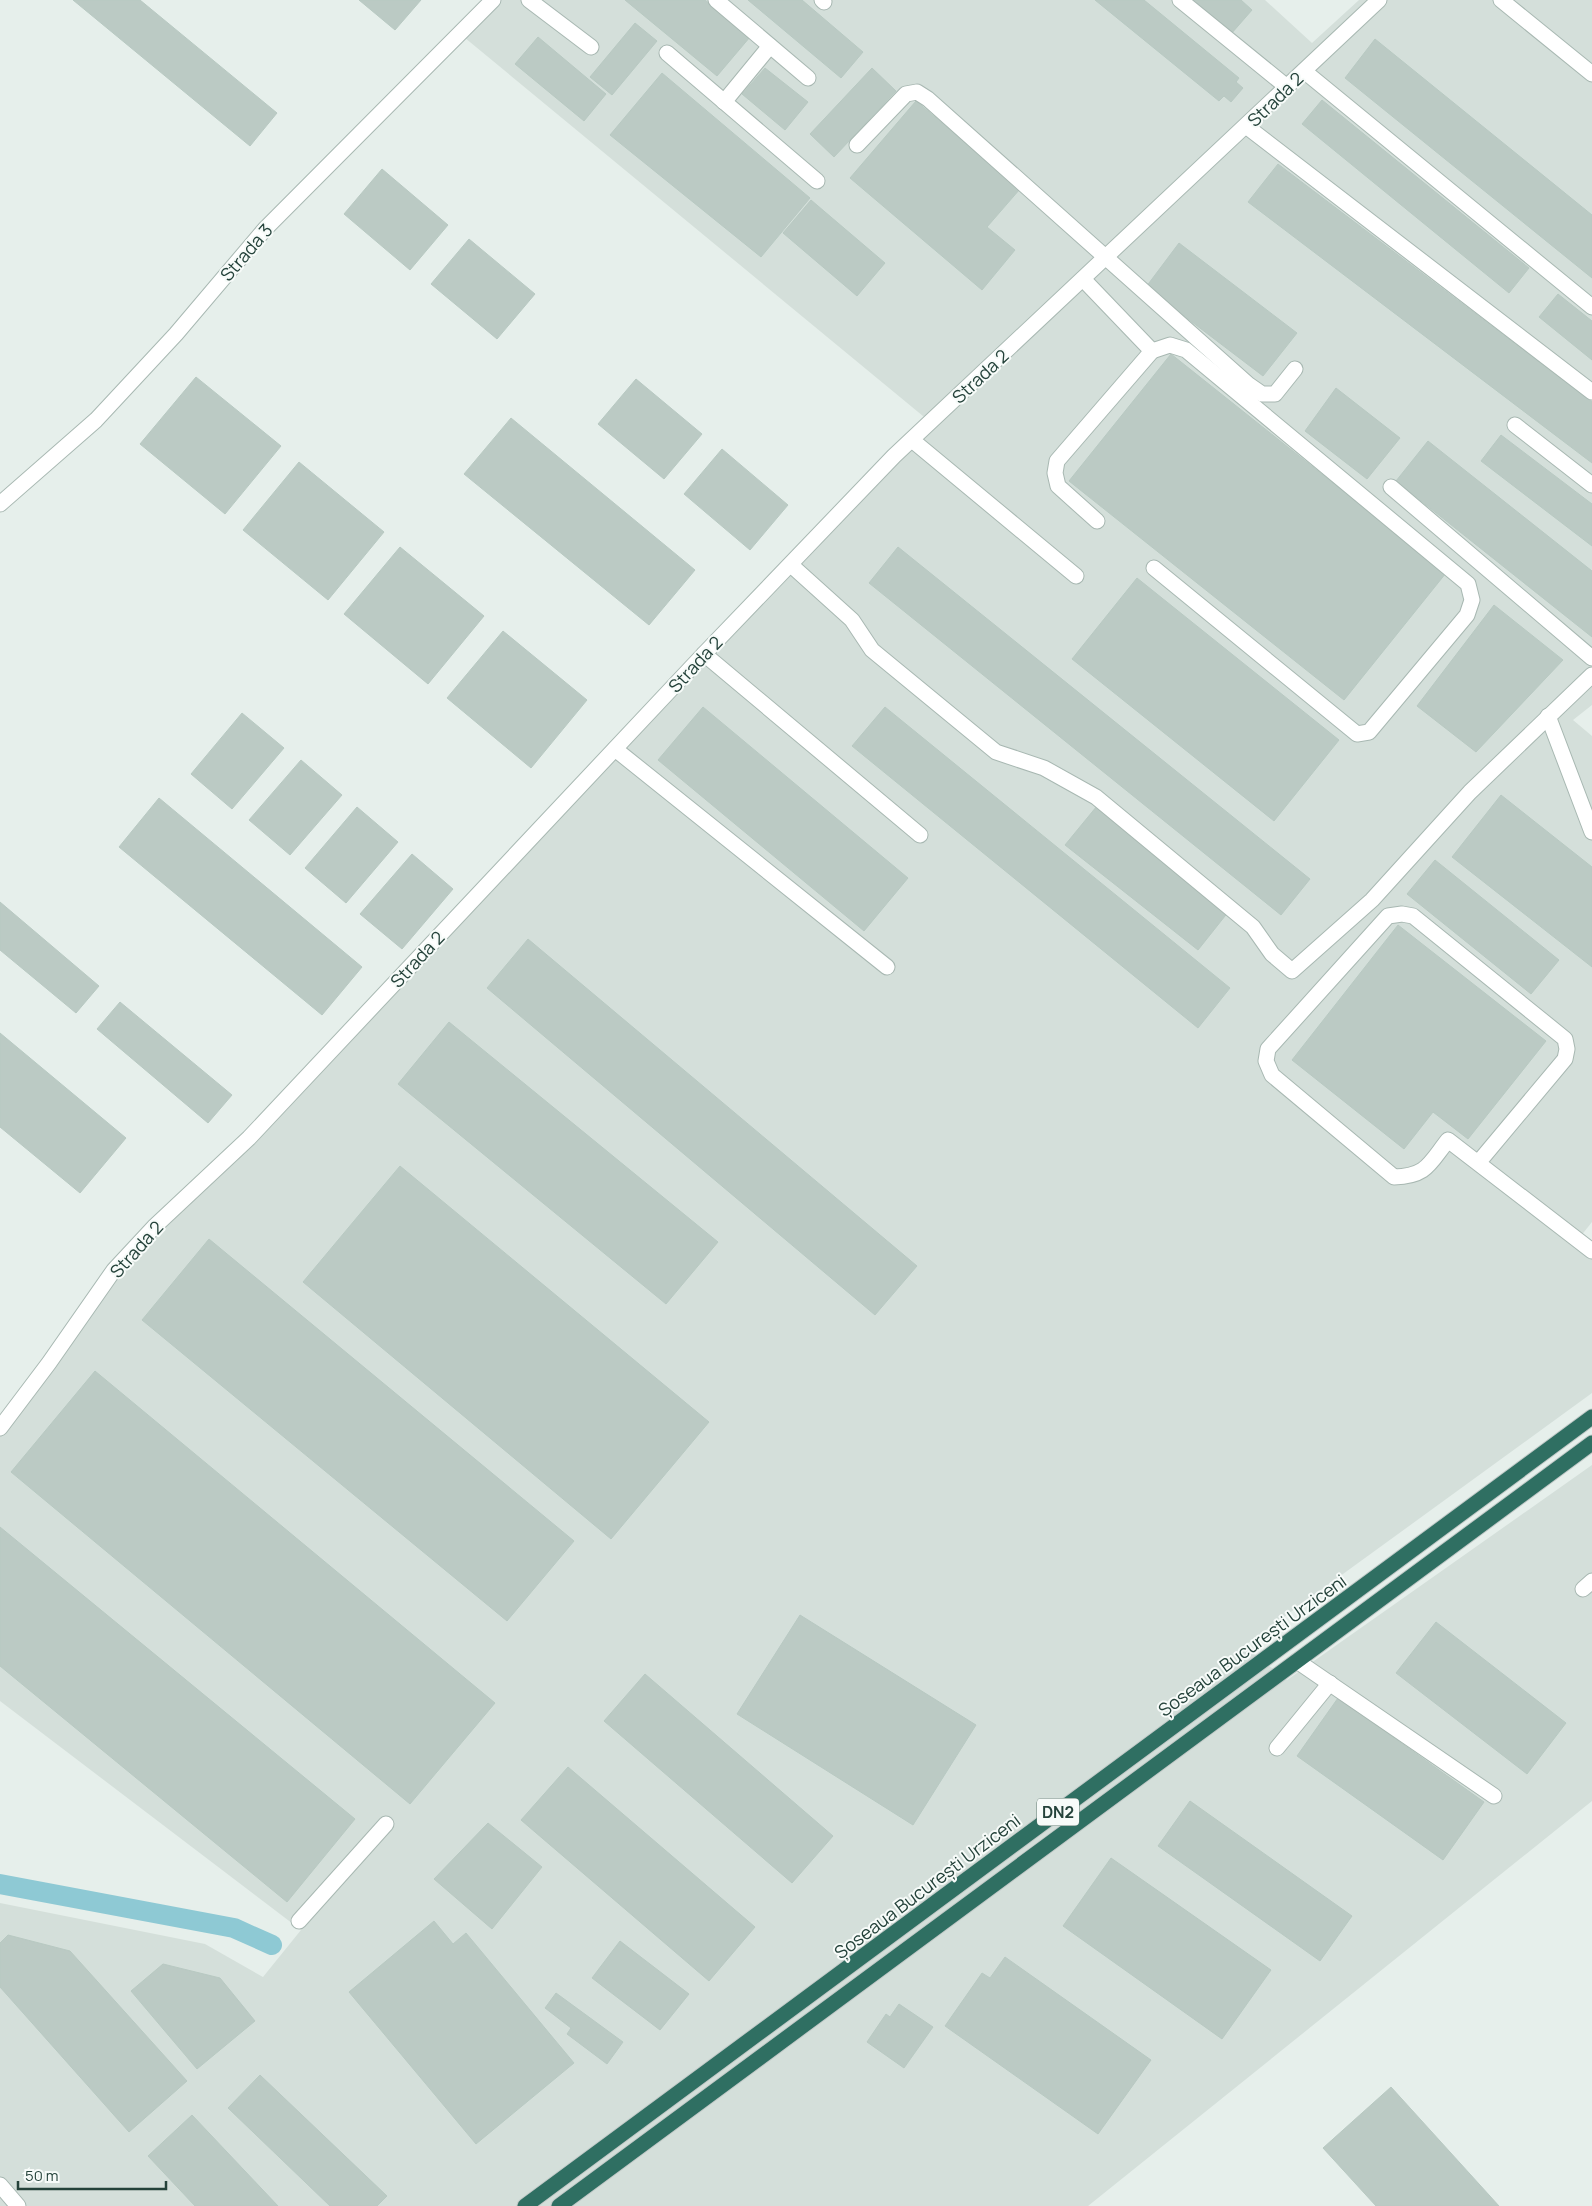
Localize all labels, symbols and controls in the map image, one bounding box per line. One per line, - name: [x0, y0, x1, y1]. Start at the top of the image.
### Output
- street label: Strada 2: [1242, 66, 1308, 132]
- street label: Strada 3: [214, 218, 278, 286]
- street label: Strada 2: [947, 344, 1013, 408]
- street label: Strada 2: [663, 631, 727, 697]
- street label: Strada 2: [385, 926, 449, 992]
- street label: Strada 2: [104, 1215, 168, 1283]
- street label: Șoseaua București Urziceni: [1153, 1569, 1351, 1721]
- road number: DN2: [1037, 1798, 1079, 1825]
- street label: Șoseaua București Urziceni: [829, 1808, 1025, 1964]
- scale bar: [18, 2158, 165, 2190]
- text: 50 m: [25, 2165, 59, 2186]

